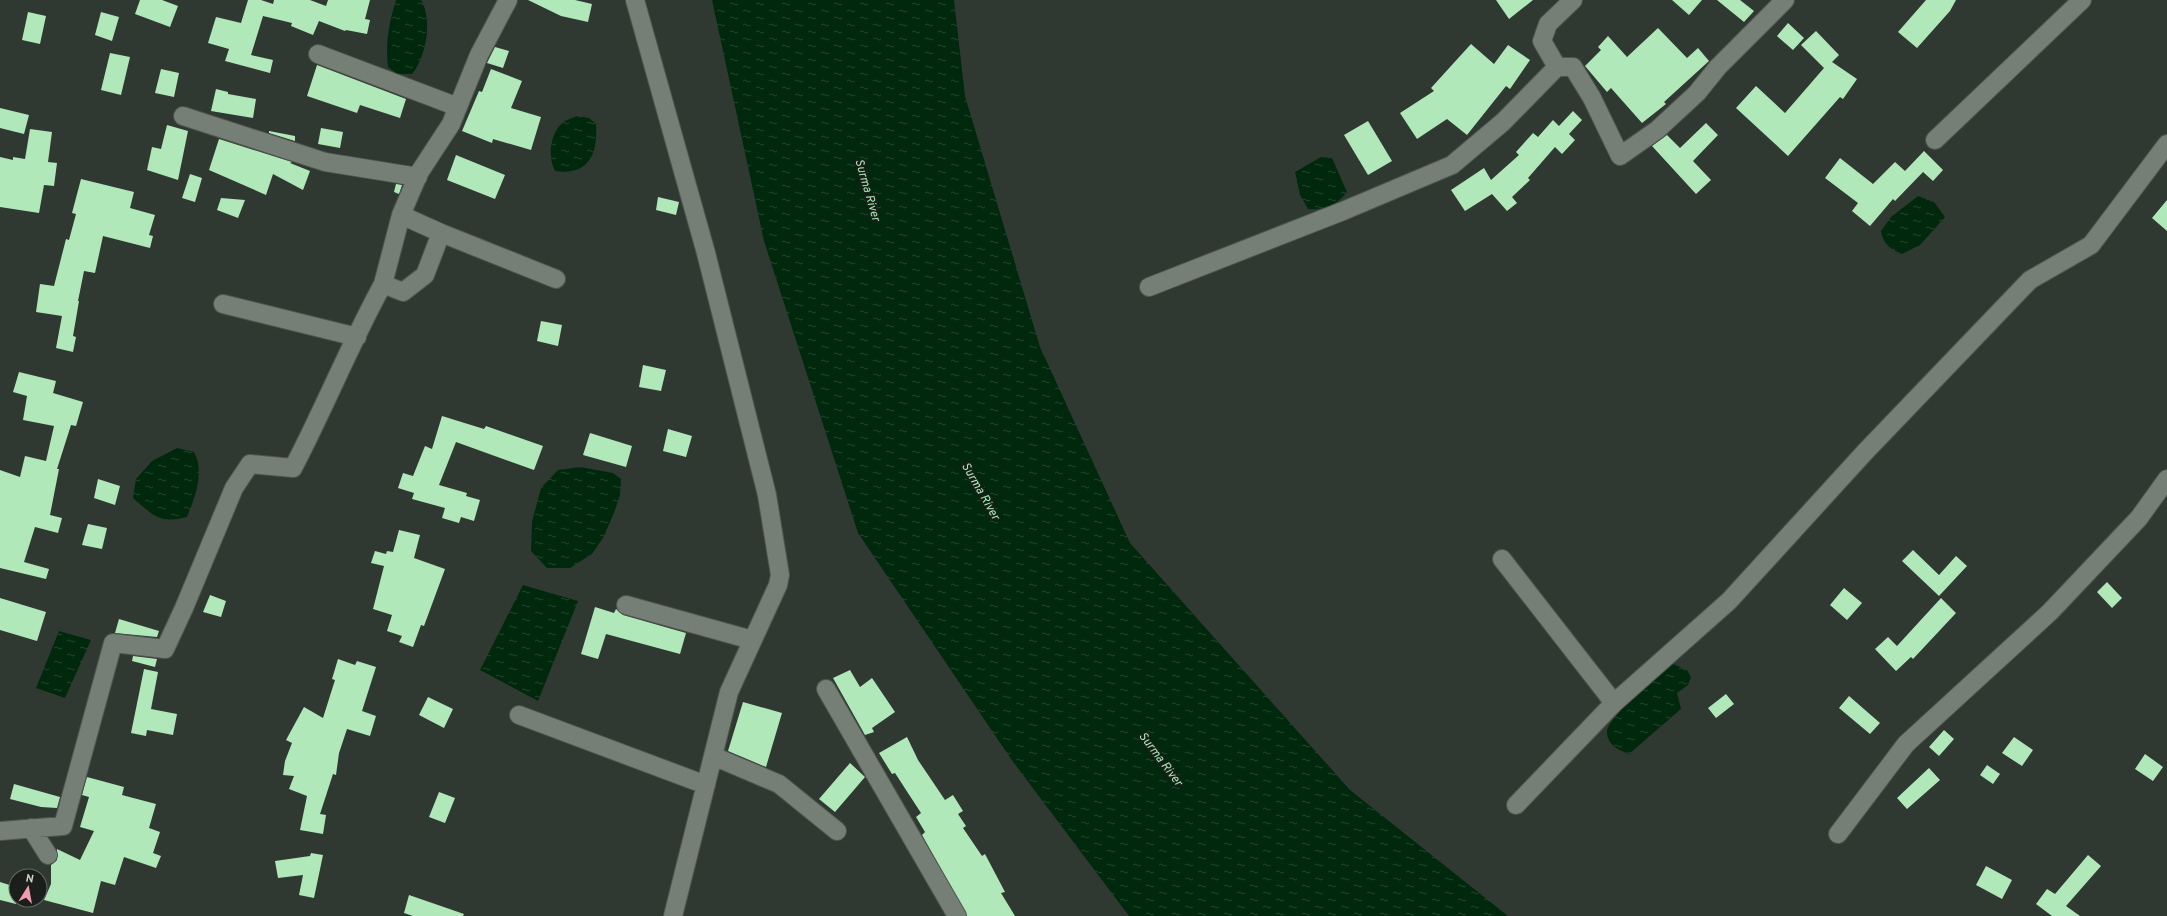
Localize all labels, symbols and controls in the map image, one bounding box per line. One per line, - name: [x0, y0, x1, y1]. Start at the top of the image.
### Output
- water label: Surma River: [851, 157, 884, 225]
- water label: Surma River: [957, 460, 1004, 524]
- water label: Surma River: [1135, 729, 1187, 791]
- north arrow: [8, 868, 48, 908]
- text: N: [25, 872, 35, 887]

